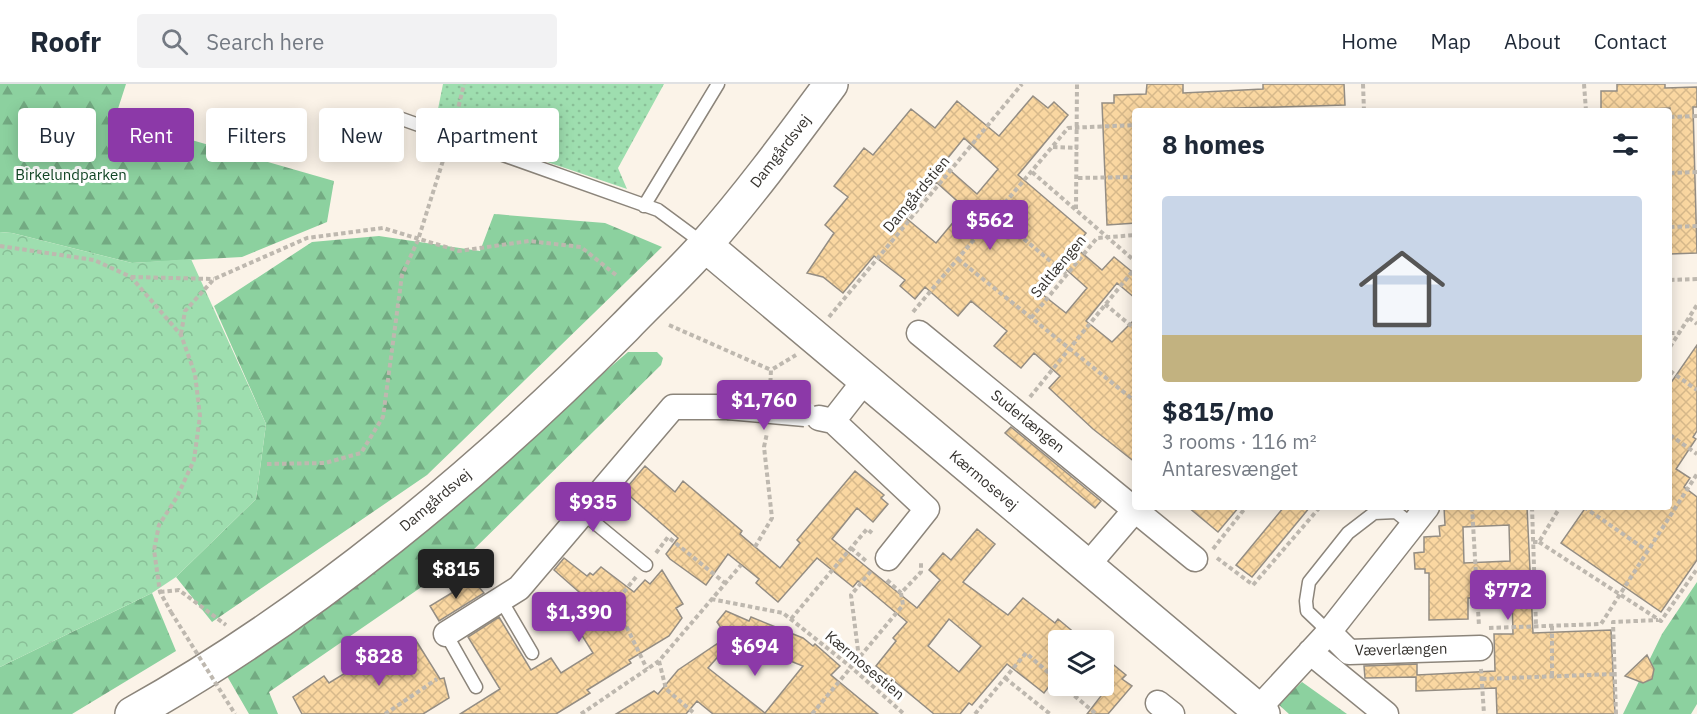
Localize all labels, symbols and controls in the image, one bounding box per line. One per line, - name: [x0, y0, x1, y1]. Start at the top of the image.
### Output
- search box: [137, 14, 557, 68]
- text: Roofr: [30, 23, 101, 60]
- icon: search: [158, 25, 191, 58]
- text: Search here: [206, 27, 324, 56]
- text: Home: [1341, 27, 1398, 55]
- text: Map: [1431, 27, 1471, 55]
- text: About: [1504, 27, 1561, 55]
- text: Contact: [1594, 27, 1667, 55]
- chip: Buy: [18, 108, 96, 162]
- chip: Rent: [108, 108, 194, 162]
- chip: Filters: [206, 108, 307, 162]
- chip: New: [319, 108, 404, 162]
- chip: Apartment: [416, 108, 559, 162]
- street label: Damgårdsvej: [746, 111, 814, 191]
- text: 8 homes: [1162, 127, 1265, 161]
- icon: filters: [1609, 128, 1642, 161]
- street label: Damgårdstien: [878, 152, 954, 236]
- park label: Birkelundparken: [15, 165, 127, 184]
- pin: $562: [954, 200, 1026, 251]
- text: $562: [966, 206, 1014, 233]
- street label: Saltlængen: [1026, 231, 1090, 301]
- icon: home: [1348, 235, 1456, 343]
- pin: $1,760: [715, 380, 813, 431]
- street label: Suderlængen: [987, 385, 1069, 457]
- text: $1,760: [731, 386, 797, 413]
- text: $815/mo: [1162, 394, 1274, 428]
- text: 3 rooms · 116 m²: [1162, 428, 1317, 455]
- street label: Kærmosevej: [946, 446, 1022, 514]
- text: Antaresvænget: [1162, 455, 1298, 482]
- street label: Damgårdsvej: [395, 465, 475, 535]
- pin: $935: [557, 482, 629, 533]
- text: $935: [569, 488, 617, 515]
- pin: $815: [420, 549, 492, 600]
- text: $815: [432, 555, 480, 582]
- pin: $772: [1472, 570, 1544, 621]
- text: $772: [1484, 576, 1532, 603]
- pin: $1,390: [530, 592, 628, 643]
- text: $1,390: [546, 598, 612, 625]
- pin: $694: [719, 626, 791, 677]
- street label: Kærmosestien: [821, 626, 909, 704]
- map controls: [1048, 630, 1114, 696]
- button: layers: [1048, 630, 1114, 696]
- text: $694: [731, 632, 779, 659]
- pin: $828: [343, 636, 415, 687]
- street label: Væverlængen: [1355, 639, 1447, 659]
- text: $828: [355, 642, 403, 669]

